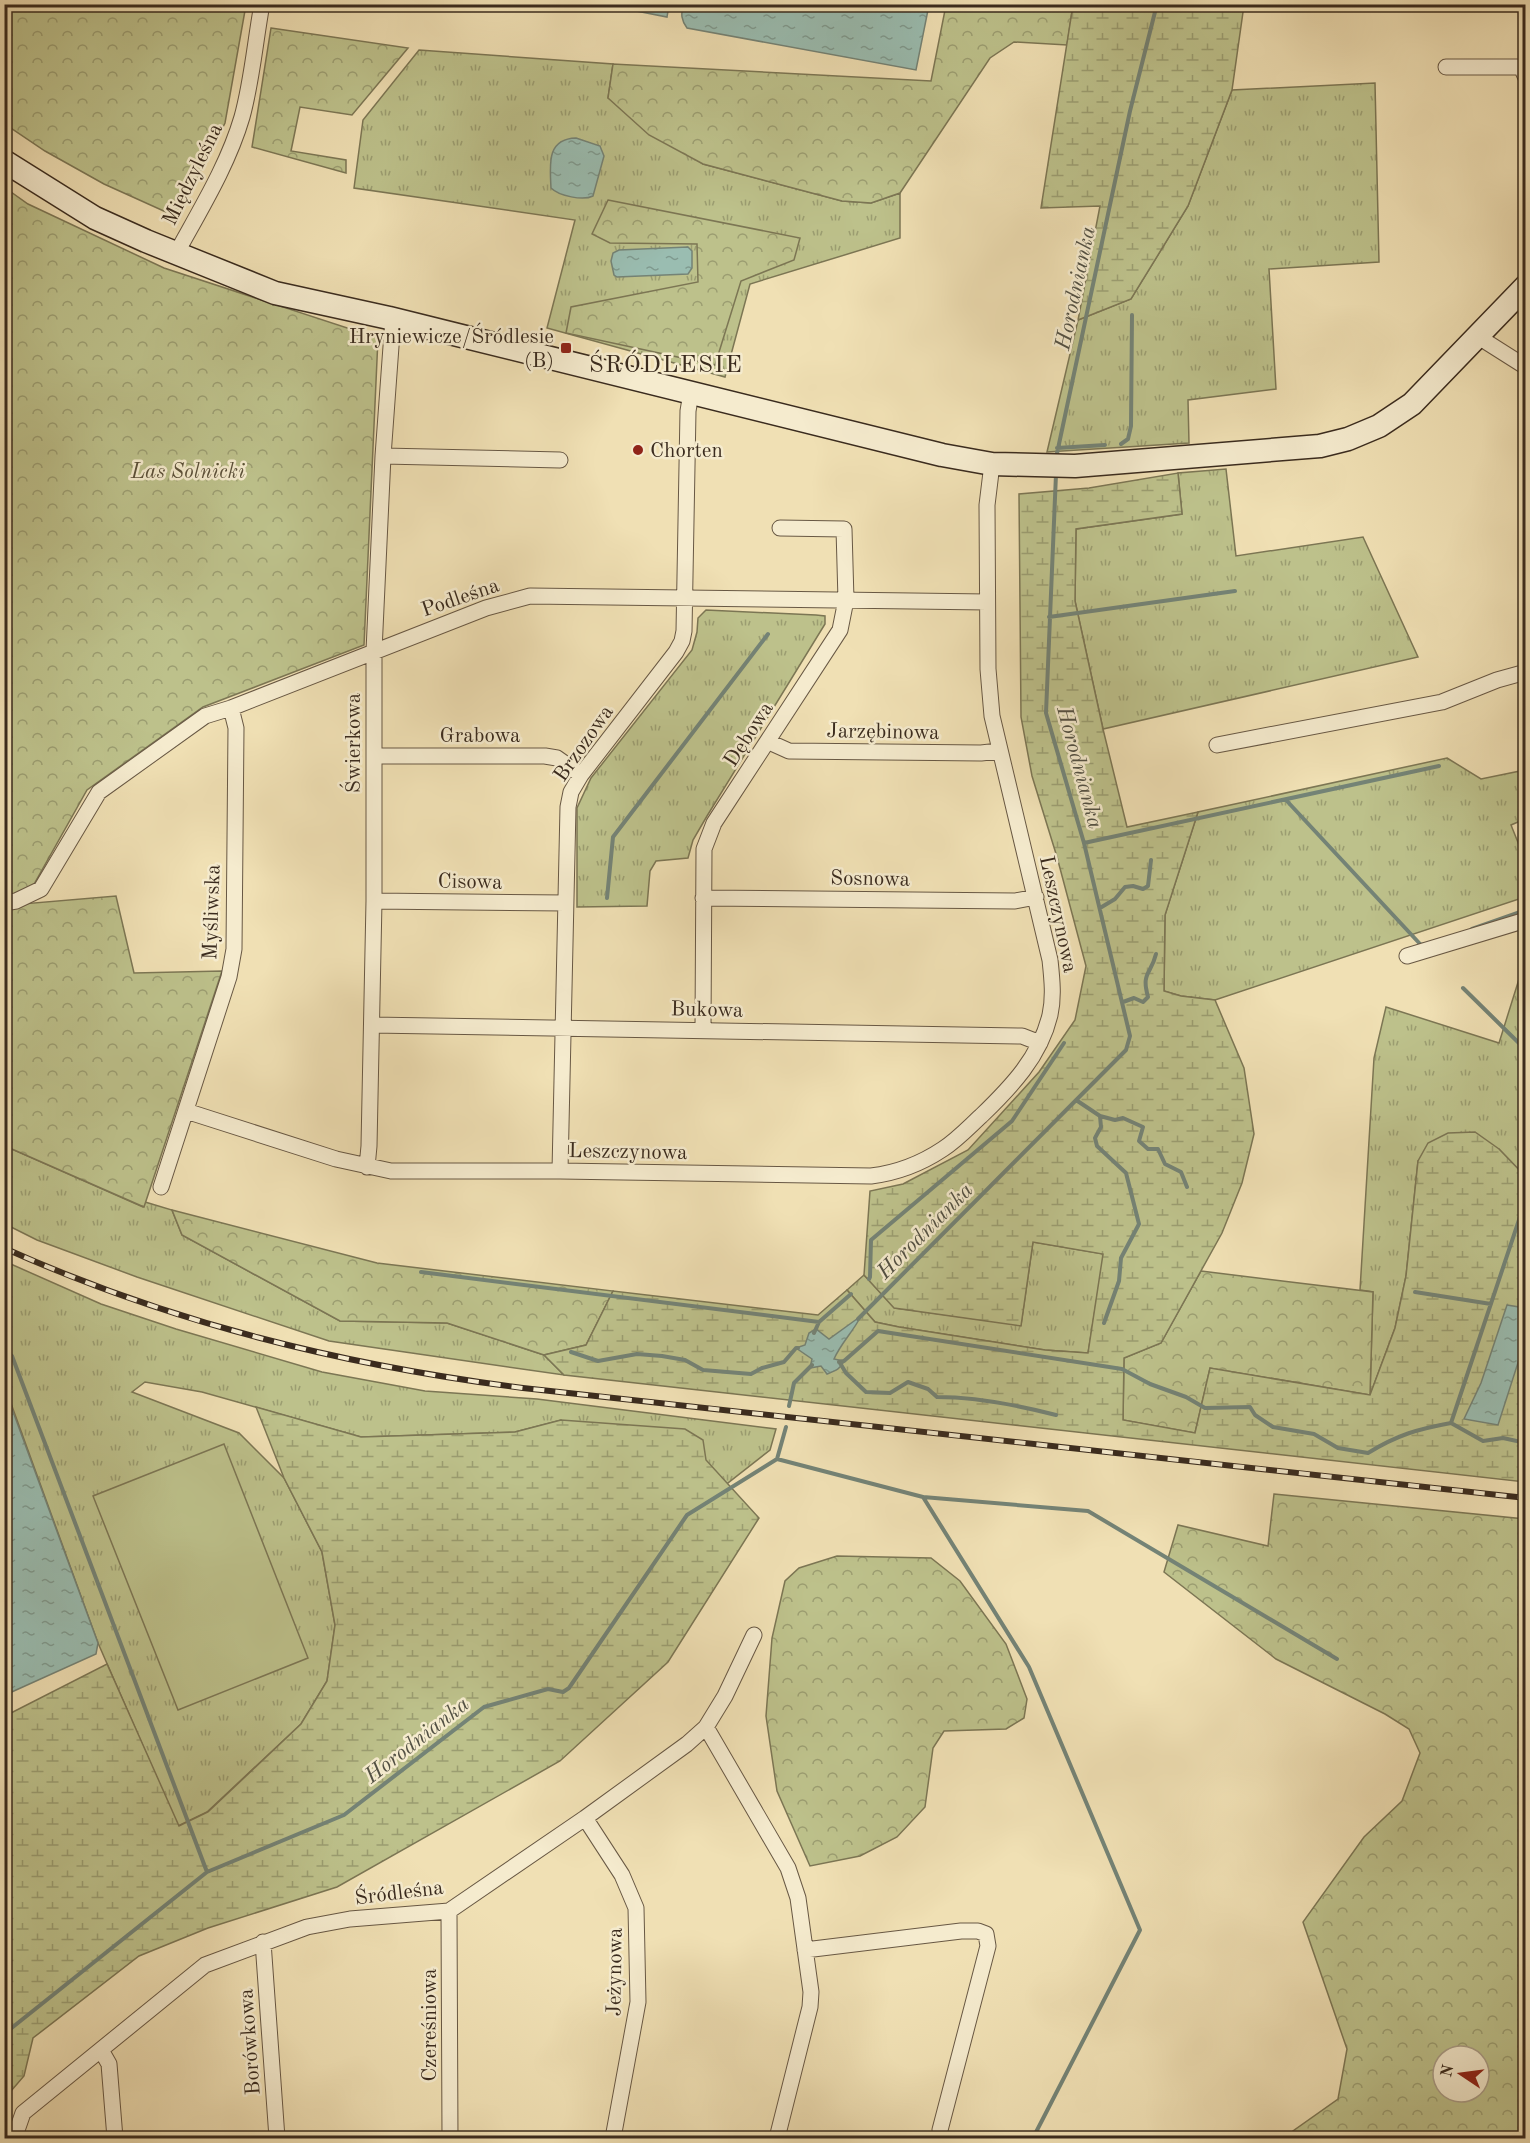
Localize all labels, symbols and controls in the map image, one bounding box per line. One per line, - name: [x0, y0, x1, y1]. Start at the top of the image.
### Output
- street label: Międzyleśna: [160, 120, 227, 229]
- water label: Horodnianka: [1052, 224, 1100, 353]
- place label: Hryniewicze/Śródlesie (B): [349, 322, 554, 372]
- marker: Hryniewicze/Śródlesie (B): [559, 341, 573, 355]
- district label: ŚRÓDLESIE: [589, 349, 743, 378]
- place label: Chorten: [650, 441, 723, 462]
- marker: Chorten: [631, 443, 645, 457]
- park label: Las Solnicki: [130, 462, 245, 483]
- street label: Podleśna: [419, 575, 502, 621]
- street label: Świerkowa: [339, 693, 365, 793]
- street label: Dębowa: [721, 699, 778, 771]
- street label: Brzozowa: [550, 702, 618, 786]
- water label: Horodnianka: [1052, 703, 1106, 831]
- street label: Jarzębinowa: [826, 721, 940, 744]
- street label: Grabowa: [440, 726, 520, 747]
- street label: Leszczynowa: [1035, 854, 1080, 975]
- street label: Myśliwska: [200, 864, 225, 960]
- street label: Sosnowa: [830, 868, 910, 891]
- street label: Cisowa: [437, 871, 503, 894]
- street label: Bukowa: [670, 999, 744, 1022]
- street label: Leszczynowa: [568, 1141, 688, 1164]
- water label: Horodnianka: [872, 1179, 978, 1284]
- water label: Horodnianka: [360, 1693, 474, 1789]
- street label: Śródleśna: [353, 1873, 445, 1909]
- street label: Jeżynowa: [604, 1927, 627, 2017]
- street label: Czereśniowa: [420, 1968, 441, 2082]
- street label: Borówkowa: [236, 1988, 265, 2096]
- north arrow: [1431, 2044, 1491, 2104]
- text: N: [1439, 2063, 1458, 2079]

